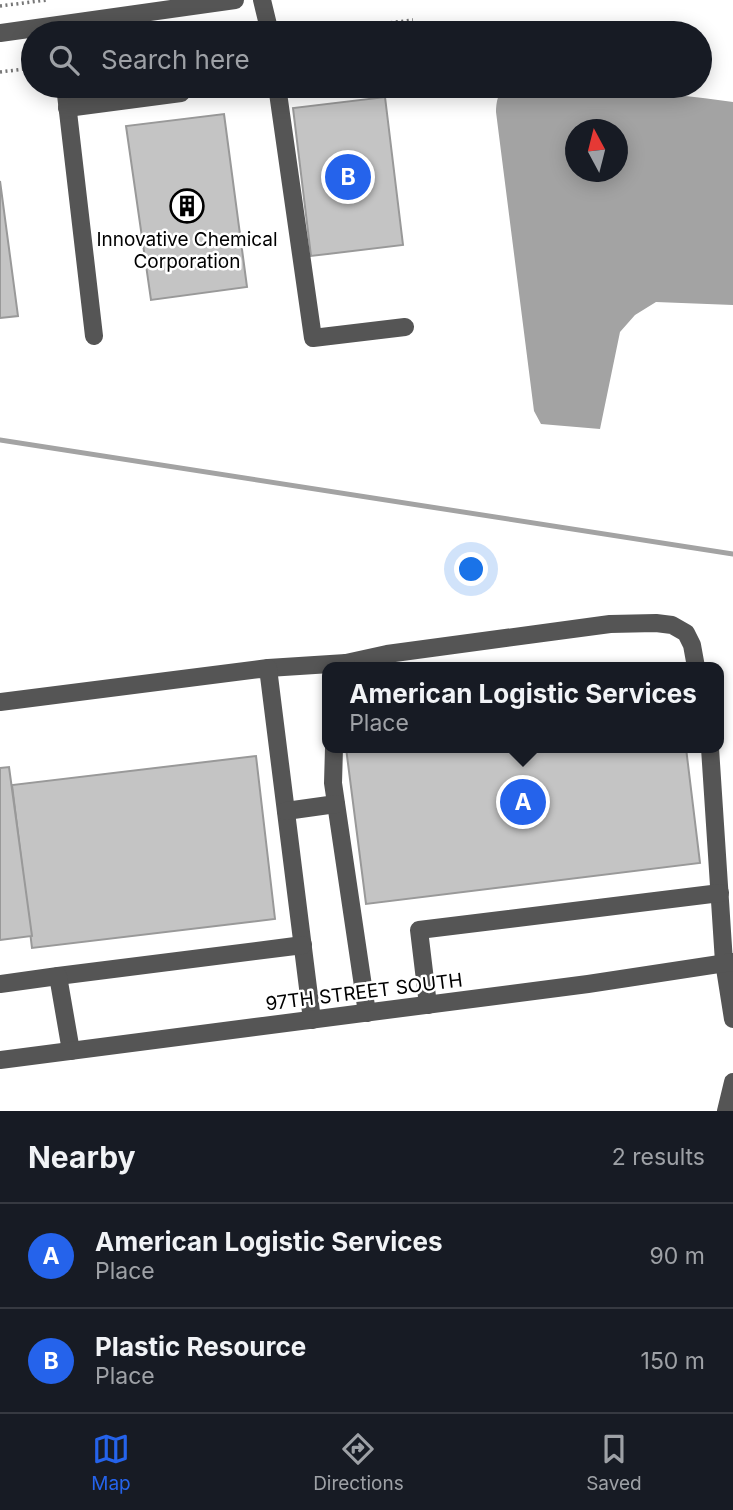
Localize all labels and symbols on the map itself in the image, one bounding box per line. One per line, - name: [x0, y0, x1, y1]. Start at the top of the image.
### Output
- north arrow: [565, 119, 628, 182]
- pin: B: [325, 151, 371, 203]
- building icon: Innovative Chemical Corporation: [168, 187, 206, 225]
- place label: Innovative Chemical Corporation: [96, 228, 278, 273]
- your location: [454, 552, 488, 586]
- pin: A: [500, 776, 546, 828]
- street label: 97TH STREET SOUTH: [264, 969, 464, 1015]

